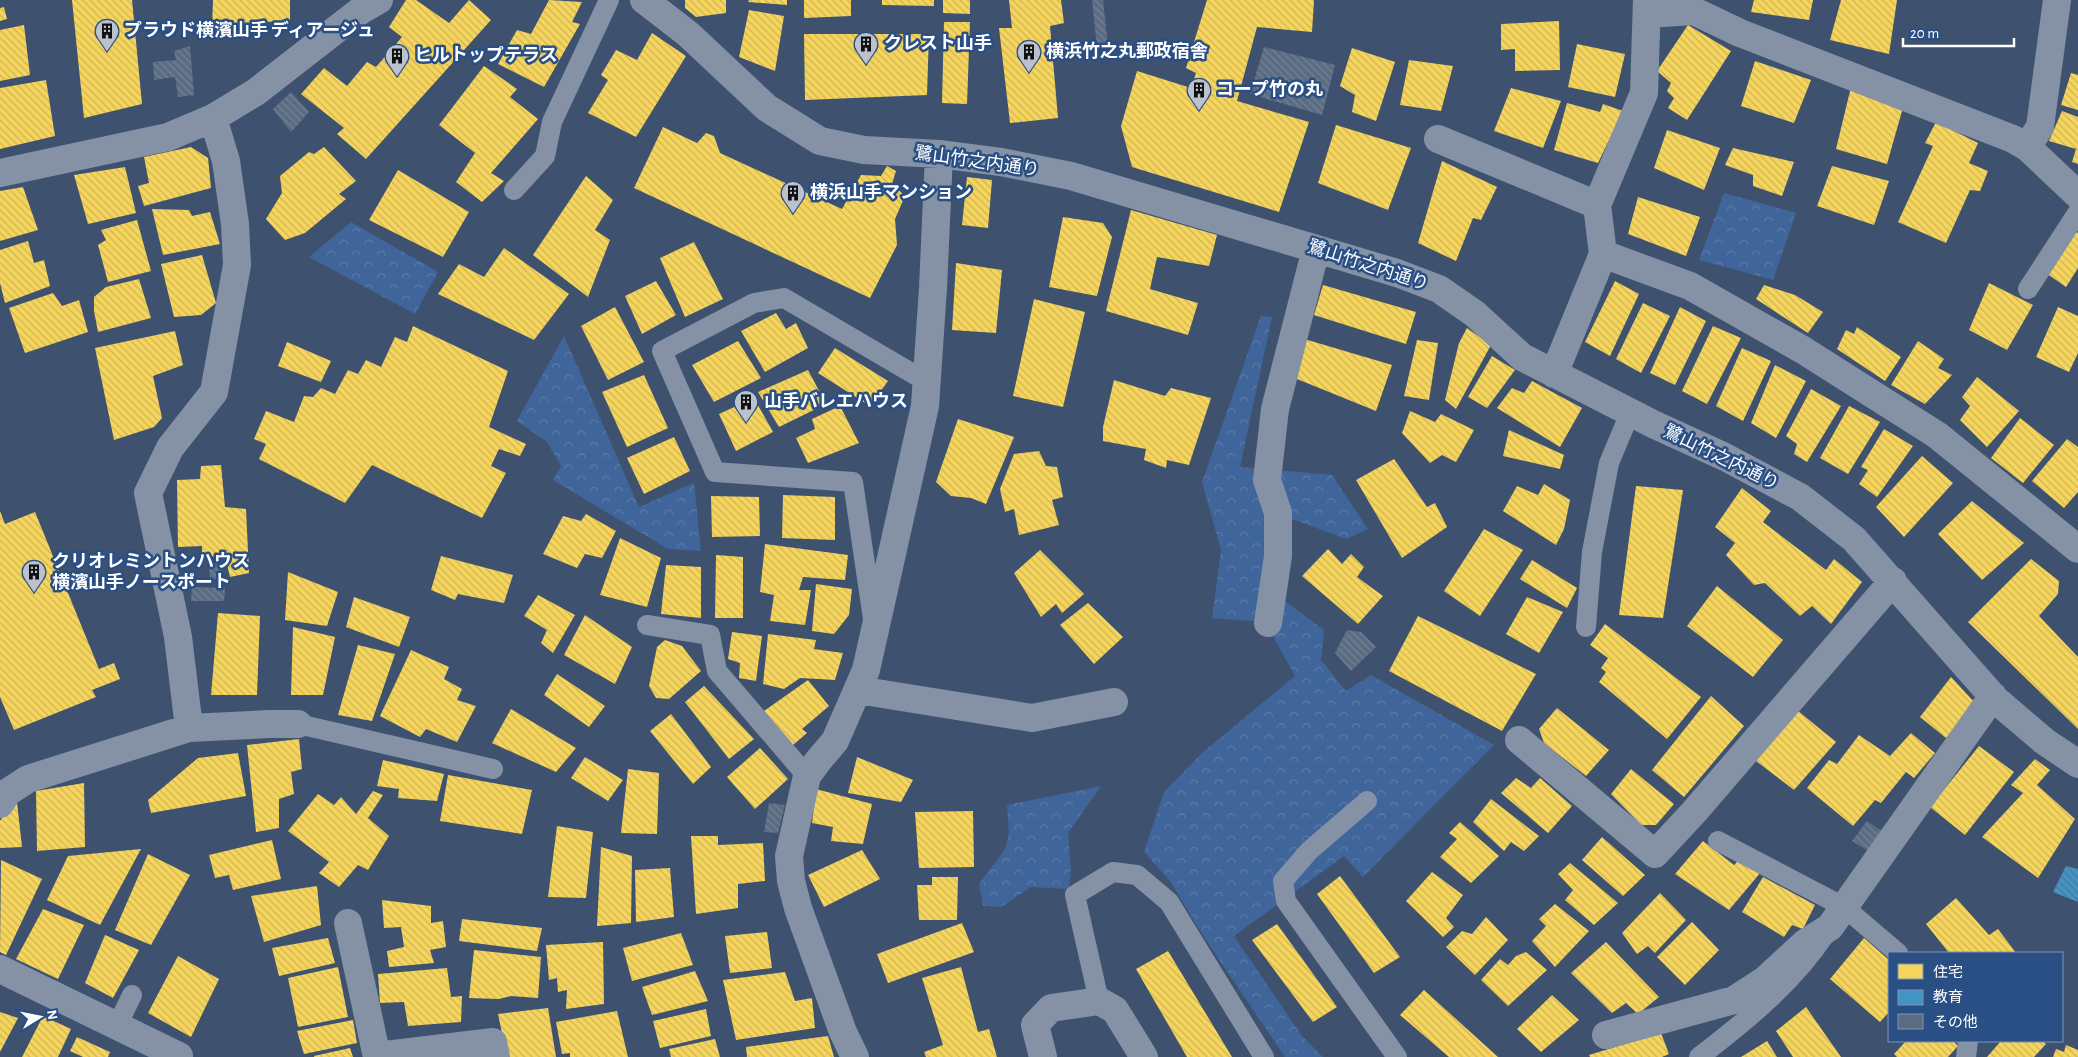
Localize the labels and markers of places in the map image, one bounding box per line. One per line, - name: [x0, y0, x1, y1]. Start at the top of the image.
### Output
- building icon: プラウド横濱山手 ディアージュ: [94, 18, 120, 52]
- place label: プラウド横濱山手 ディアージュ: [124, 20, 375, 40]
- building icon: クレスト山手: [853, 31, 879, 65]
- place label: クレスト山手: [884, 33, 992, 53]
- building icon: 横浜竹之丸郵政宿舎: [1016, 39, 1042, 73]
- place label: 横浜竹之丸郵政宿舎: [1046, 40, 1208, 61]
- building icon: ヒルトップテラス: [384, 43, 410, 77]
- place label: ヒルトップテラス: [414, 46, 558, 65]
- building icon: コープ竹の丸: [1186, 77, 1212, 111]
- place label: コープ竹の丸: [1216, 79, 1323, 99]
- building icon: 横浜山手マンション: [780, 180, 806, 214]
- place label: 横浜山手マンション: [810, 182, 972, 202]
- building icon: 山手バレエハウス: [733, 389, 759, 423]
- place label: 山手バレエハウス: [764, 391, 908, 411]
- place label: クリオレミントンハウス 横濱山手ノースポート: [52, 552, 250, 592]
- building icon: クリオレミントンハウス 横濱山手ノースポート: [21, 559, 47, 593]

